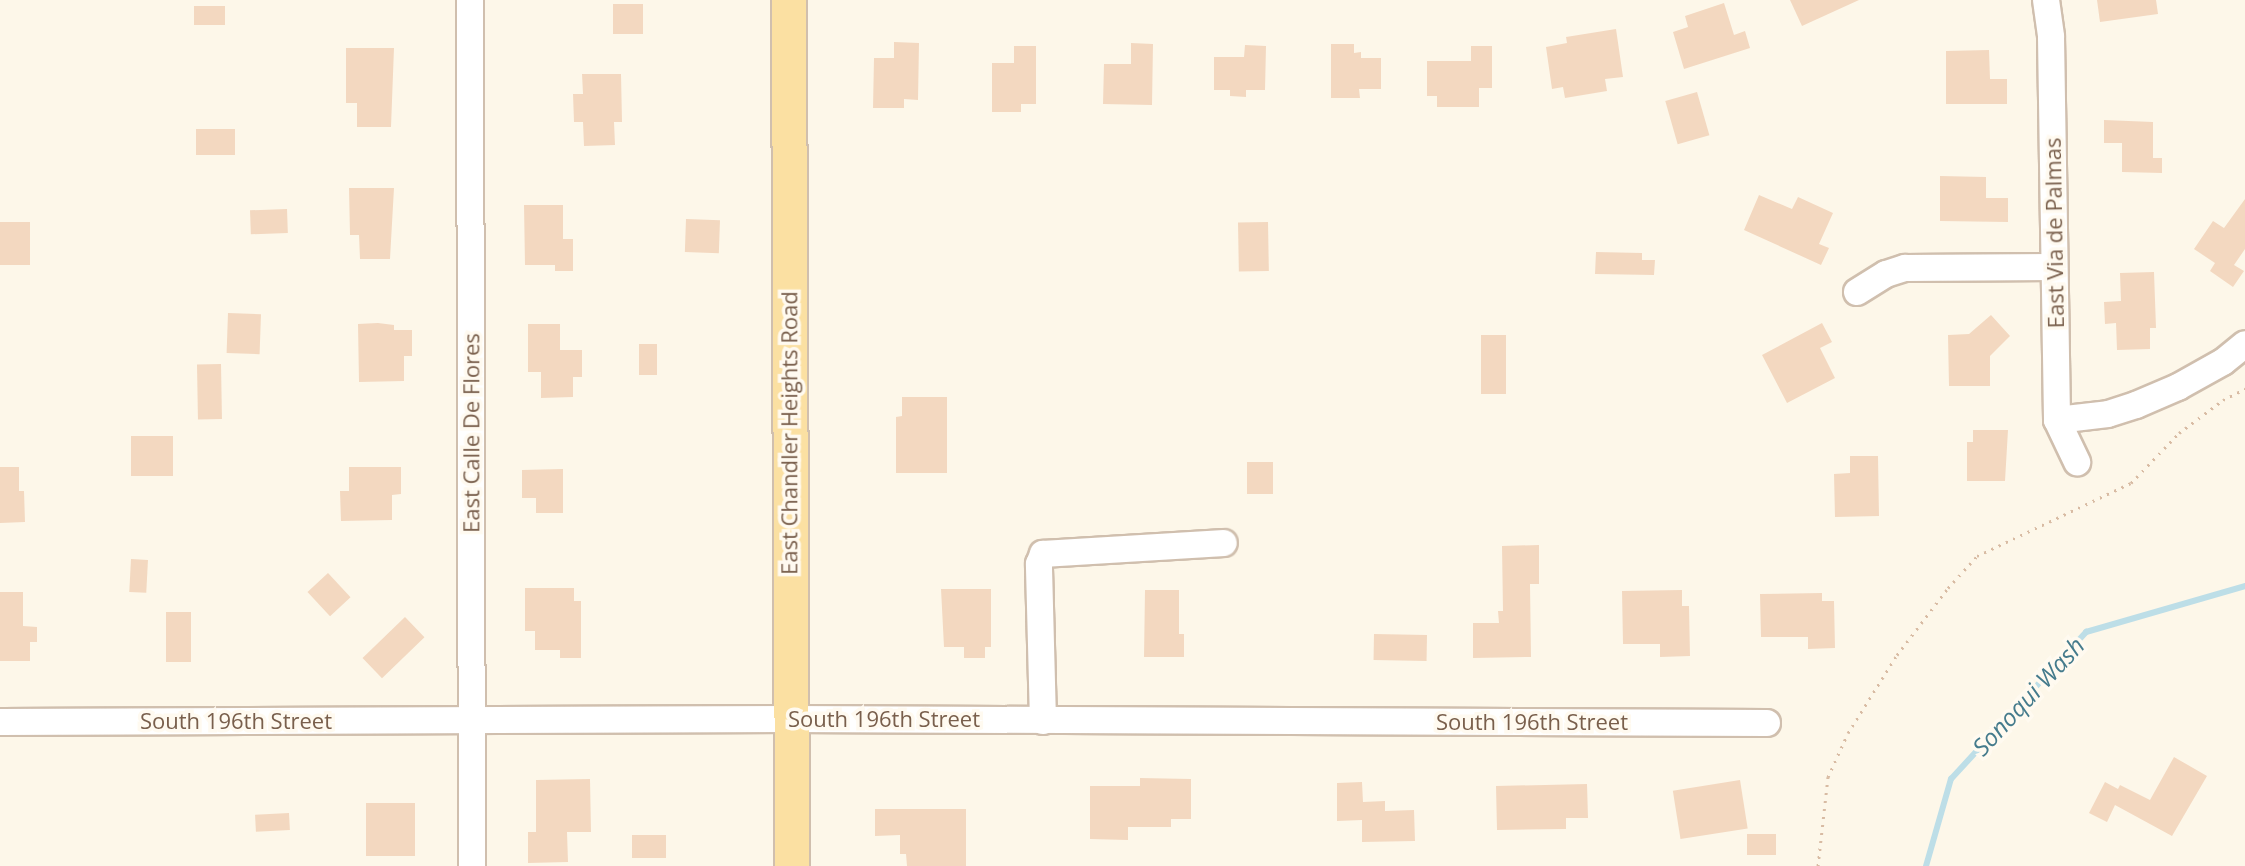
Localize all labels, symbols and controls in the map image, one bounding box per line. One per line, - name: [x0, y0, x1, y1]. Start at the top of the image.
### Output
- street label: East Via de Palmas: [2039, 137, 2069, 329]
- street label: East Chandler Heights Road: [776, 291, 802, 575]
- street label: East Calle De Flores: [458, 333, 484, 533]
- water label: Sonoqui Wash: [1966, 631, 2090, 761]
- street label: South 196th Street: [788, 706, 980, 732]
- street label: South 196th Street: [140, 708, 332, 734]
- street label: South 196th Street: [1436, 709, 1628, 735]

